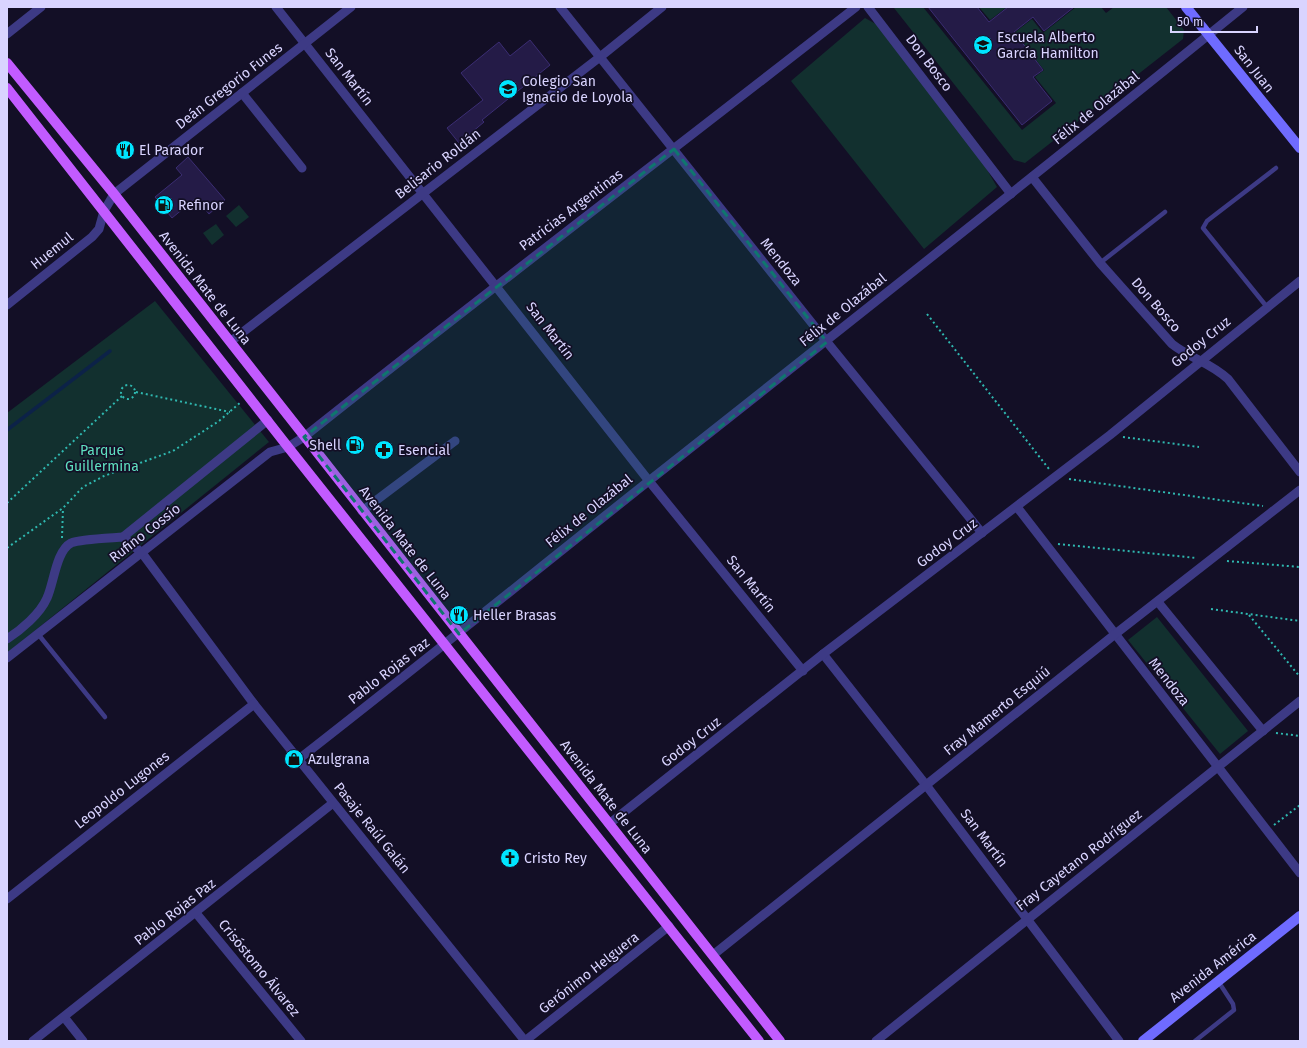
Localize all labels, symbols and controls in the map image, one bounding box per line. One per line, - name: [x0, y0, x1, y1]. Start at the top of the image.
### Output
- scale bar: [1171, 8, 1257, 34]
- text: 50 m: [1177, 15, 1203, 29]
- place label: Escuela Alberto García Hamilton: [997, 29, 1099, 62]
- street label: Don Bosco: [902, 31, 956, 95]
- school or university icon: Escuela Alberto García Hamilton: [972, 34, 994, 56]
- street label: Deán Gregorio Funes: [172, 39, 286, 133]
- street label: San Juan: [1230, 42, 1278, 96]
- street label: San Martín: [321, 45, 377, 109]
- street label: Félix de Olazábal: [1049, 68, 1143, 148]
- place label: Colegio San Ignacio de Loyola: [522, 73, 633, 106]
- school or university icon: Colegio San Ignacio de Loyola: [497, 78, 519, 100]
- street label: Belisario Roldán: [392, 125, 484, 203]
- restaurant icon: El Parador: [114, 139, 136, 161]
- place label: El Parador: [139, 142, 204, 159]
- street label: Patricias Argentinas: [516, 165, 626, 254]
- fuel station icon: Refinor: [153, 194, 175, 216]
- place label: Refinor: [178, 197, 224, 214]
- street label: Avenida Mate de Luna: [155, 228, 255, 348]
- street label: Huemul: [27, 229, 77, 273]
- street label: Mendoza: [757, 235, 805, 289]
- street label: Félix de Olazábal: [796, 270, 890, 350]
- street label: Don Bosco: [1128, 274, 1184, 336]
- street label: San Martín: [522, 299, 578, 363]
- street label: Godoy Cruz: [1168, 313, 1234, 371]
- fuel station icon: Shell: [344, 434, 366, 456]
- place label: Shell: [309, 437, 341, 454]
- pharmacy icon: Esencial: [373, 439, 395, 461]
- park label: Parque Guillermina: [65, 442, 139, 475]
- place label: Esencial: [398, 442, 450, 459]
- street label: Félix de Olazábal: [542, 471, 636, 551]
- street label: Avenida Mate de Luna: [355, 483, 455, 603]
- street label: Rufino Cossío: [106, 500, 184, 566]
- street label: Godoy Cruz: [913, 515, 981, 571]
- street label: San Martín: [723, 552, 779, 616]
- restaurant icon: Heller Brasas: [448, 604, 470, 626]
- place label: Heller Brasas: [473, 607, 557, 624]
- street label: Pablo Rojas Paz: [345, 634, 433, 708]
- street label: Mendoza: [1145, 654, 1193, 710]
- street label: Fray Mamerto Esquiú: [940, 663, 1054, 759]
- street label: Godoy Cruz: [658, 713, 724, 771]
- street label: Avenida Mate de Luna: [556, 737, 656, 857]
- street label: Leopoldo Lugones: [71, 747, 173, 832]
- shop icon: Azulgrana: [283, 748, 305, 770]
- place label: Azulgrana: [308, 751, 370, 768]
- street label: Pasaje Raúl Galán: [330, 779, 414, 877]
- street label: San Martín: [957, 806, 1011, 870]
- street label: Fray Cayetano Rodríguez: [1013, 806, 1145, 914]
- church icon: Cristo Rey: [499, 847, 521, 869]
- place label: Cristo Rey: [524, 850, 587, 867]
- street label: Pablo Rojas Paz: [131, 875, 219, 949]
- street label: Crisóstomo Álvarez: [215, 915, 304, 1020]
- street label: Avenida América: [1166, 928, 1260, 1006]
- street label: Gerónimo Helguera: [536, 929, 642, 1017]

